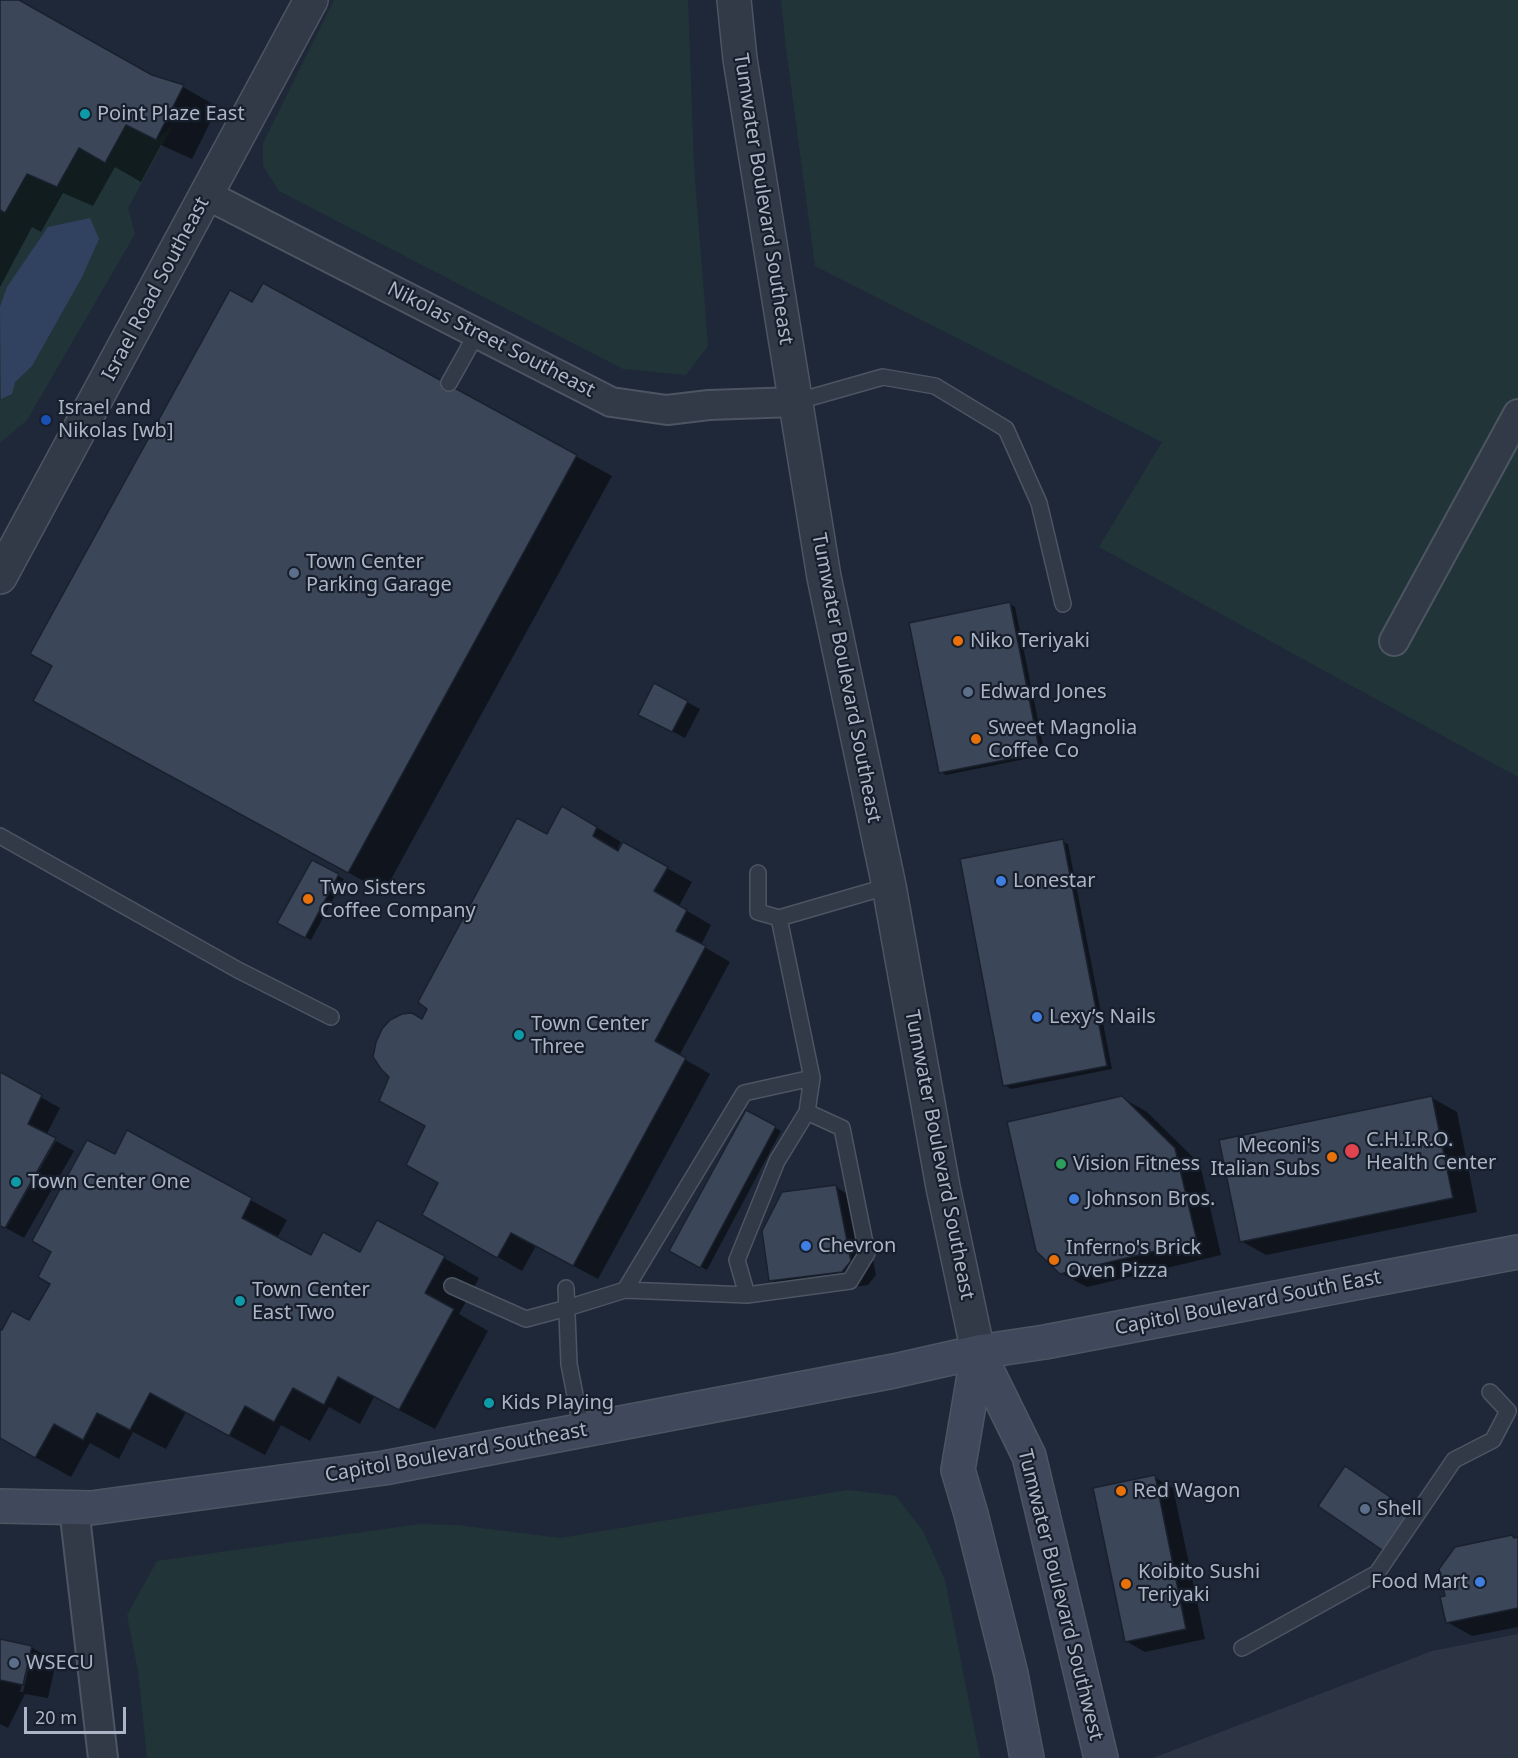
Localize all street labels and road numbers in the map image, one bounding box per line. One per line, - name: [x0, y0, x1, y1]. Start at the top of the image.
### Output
- street label: Tumwater Boulevard Southeast: [728, 52, 798, 346]
- street label: Israel Road Southeast: [97, 193, 215, 385]
- street label: Nikolas Street Southeast: [383, 277, 599, 403]
- street label: Tumwater Boulevard Southeast: [806, 531, 886, 825]
- street label: Tumwater Boulevard Southeast: [899, 1008, 979, 1302]
- street label: Capitol Boulevard South East: [1113, 1265, 1383, 1341]
- street label: Capitol Boulevard Southeast: [323, 1418, 589, 1488]
- street label: Tumwater Boulevard Southwest: [1012, 1447, 1108, 1743]

